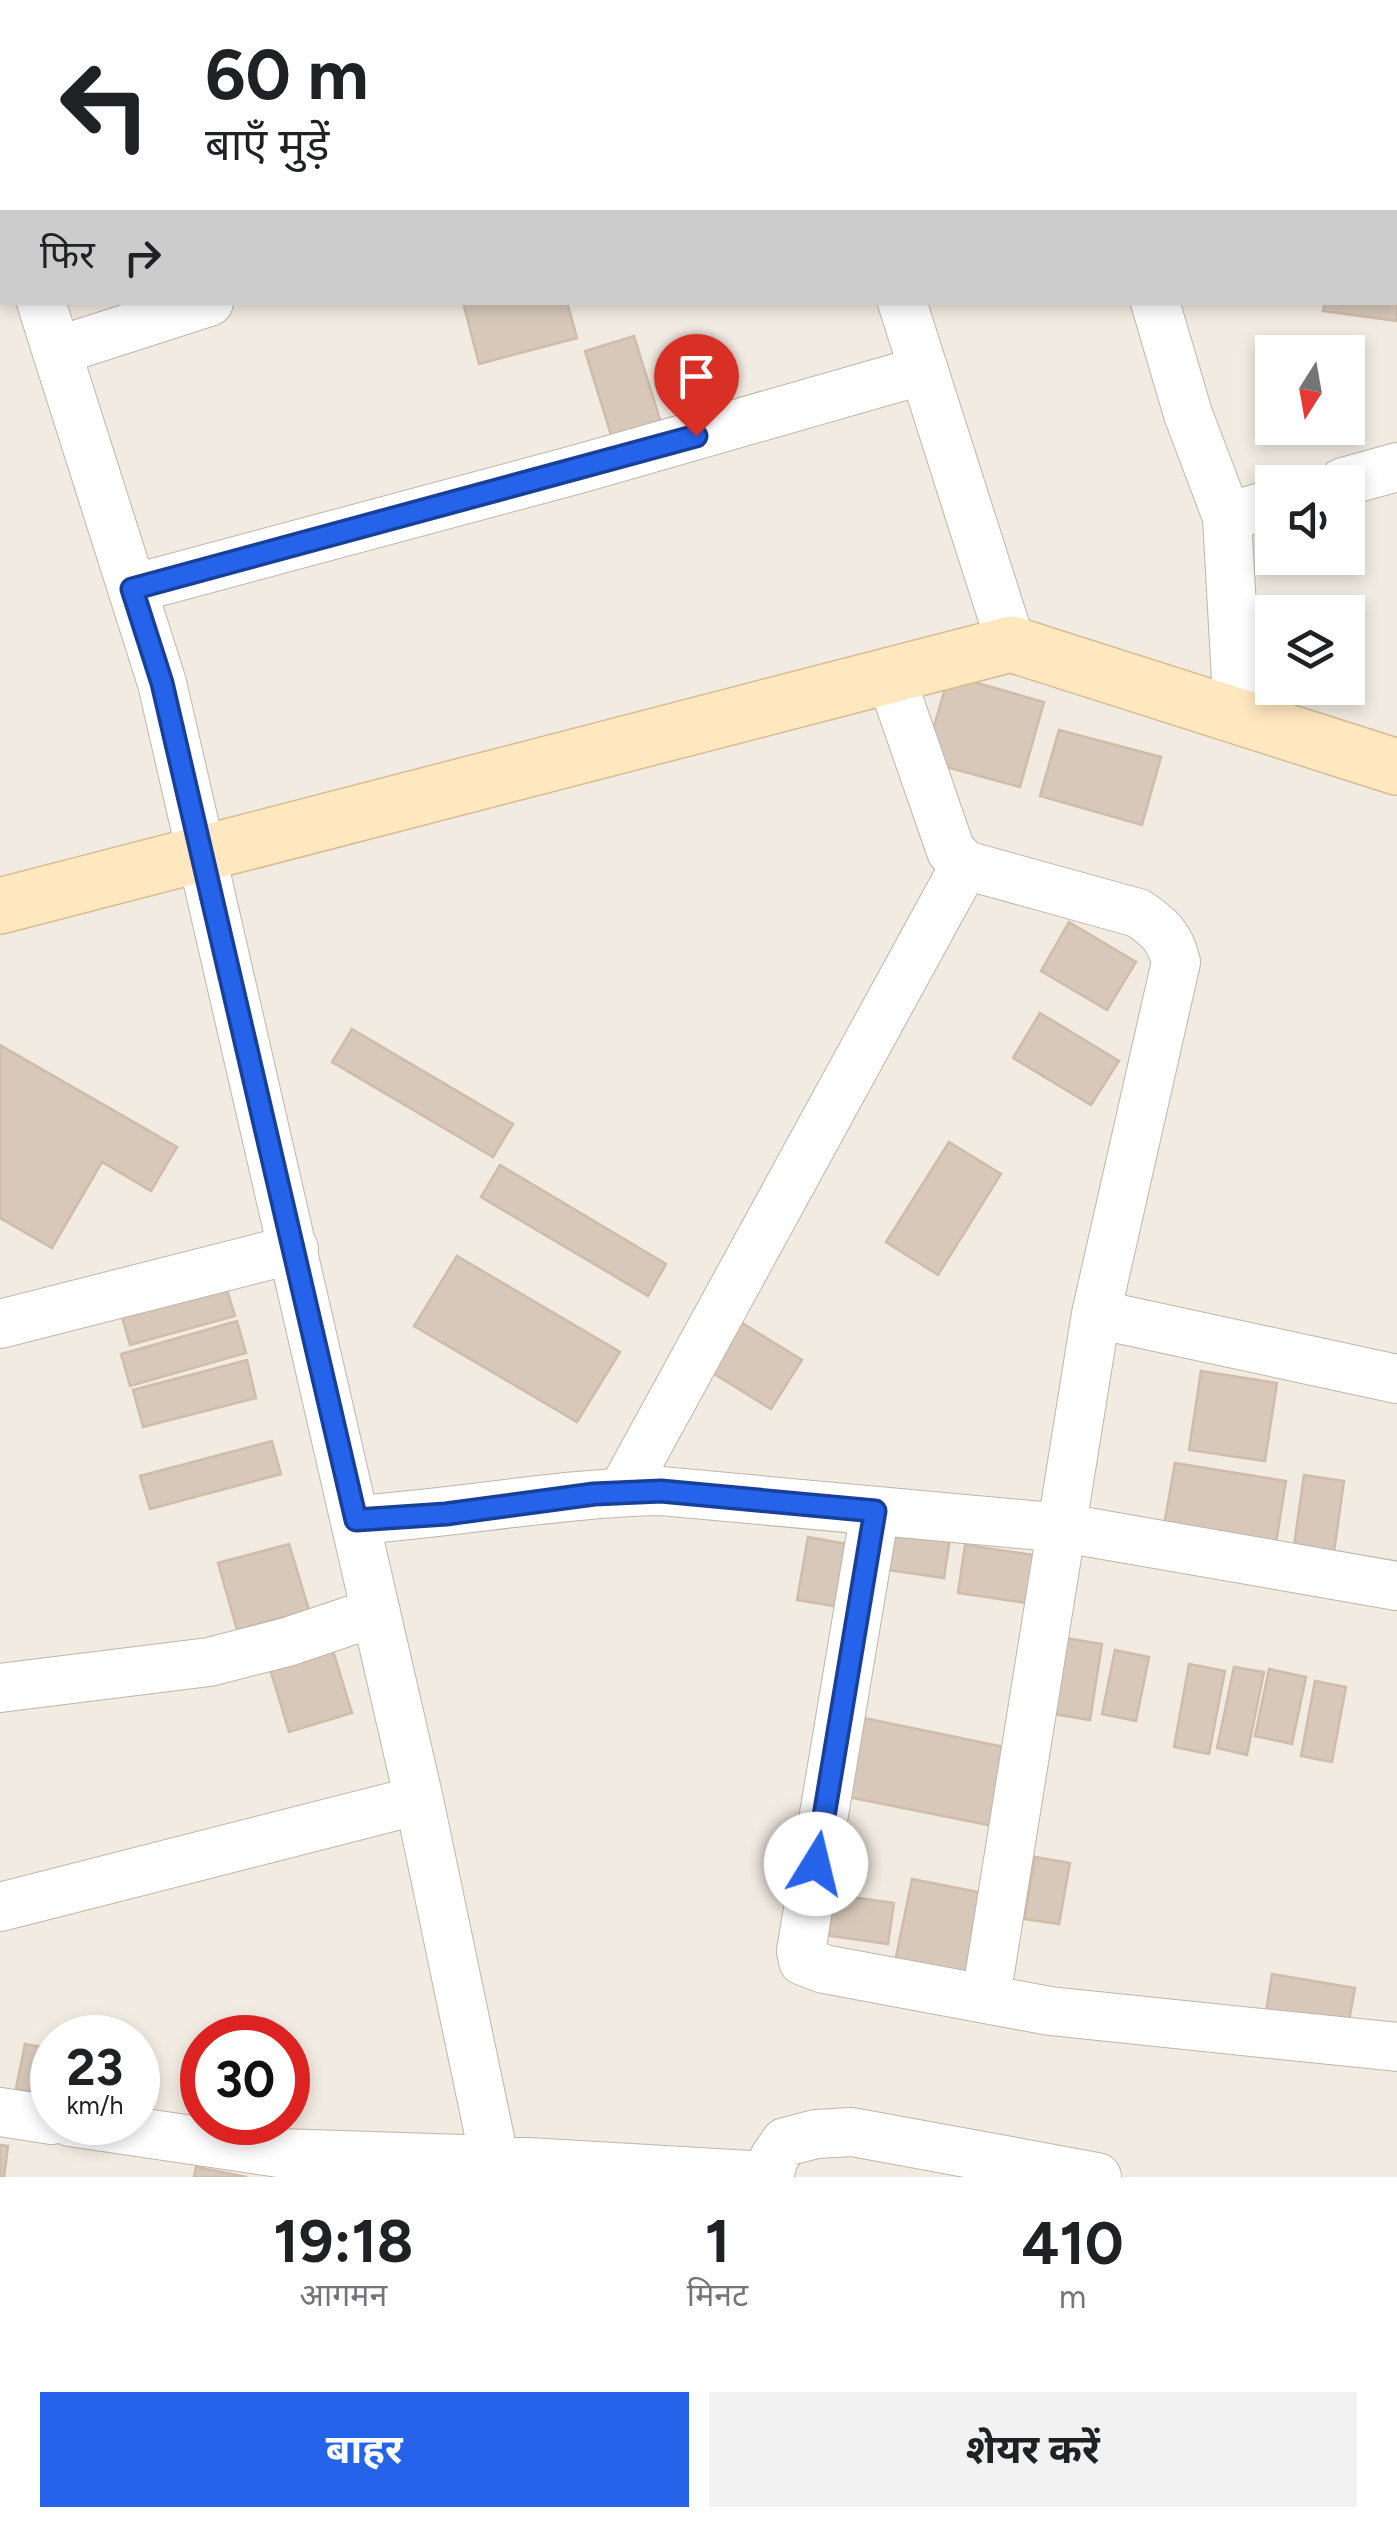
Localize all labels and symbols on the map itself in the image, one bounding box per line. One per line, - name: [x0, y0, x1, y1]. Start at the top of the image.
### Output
- pin: [654, 334, 739, 437]
- north arrow: [1255, 335, 1365, 445]
- position arrow: [764, 1812, 868, 1916]
- speed limit sign: 30: [180, 2015, 310, 2145]

